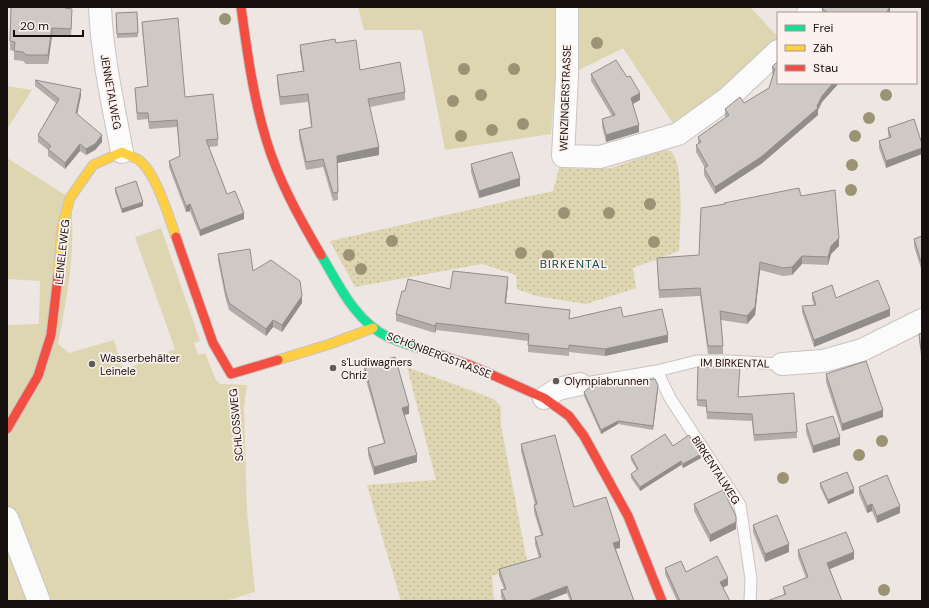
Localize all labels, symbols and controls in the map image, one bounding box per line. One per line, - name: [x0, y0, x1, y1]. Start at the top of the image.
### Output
- scale bar: [14, 12, 83, 38]
- legend: [777, 12, 917, 84]
- text: 20 m: [20, 18, 49, 34]
- text: Frei: [813, 20, 833, 36]
- text: Zäh: [813, 40, 833, 56]
- street label: WENZINGERSTRASSE: [556, 44, 574, 152]
- street label: JENNETALWEG: [98, 53, 124, 131]
- text: Stau: [813, 60, 838, 76]
- street label: LEINELEWEG: [52, 219, 72, 285]
- district label: BIRKENTAL: [540, 256, 608, 272]
- street label: SCHÖNBERGSTRASSE: [385, 329, 493, 381]
- place label: Wasserbehälter Leinele: [100, 351, 180, 378]
- place label: s'Ludiwagners Chriz: [341, 355, 412, 382]
- street label: IM BIRKENTAL: [700, 355, 770, 371]
- marker: Wasserbehälter Leinele: [87, 359, 97, 369]
- marker: s'Ludiwagners Chriz: [328, 363, 338, 373]
- place label: Olympiabrunnen: [564, 374, 649, 388]
- marker: Olympiabrunnen: [551, 376, 561, 386]
- street label: SCHLOSSWEG: [226, 388, 246, 462]
- street label: BIRKENTALWEG: [689, 433, 743, 507]

